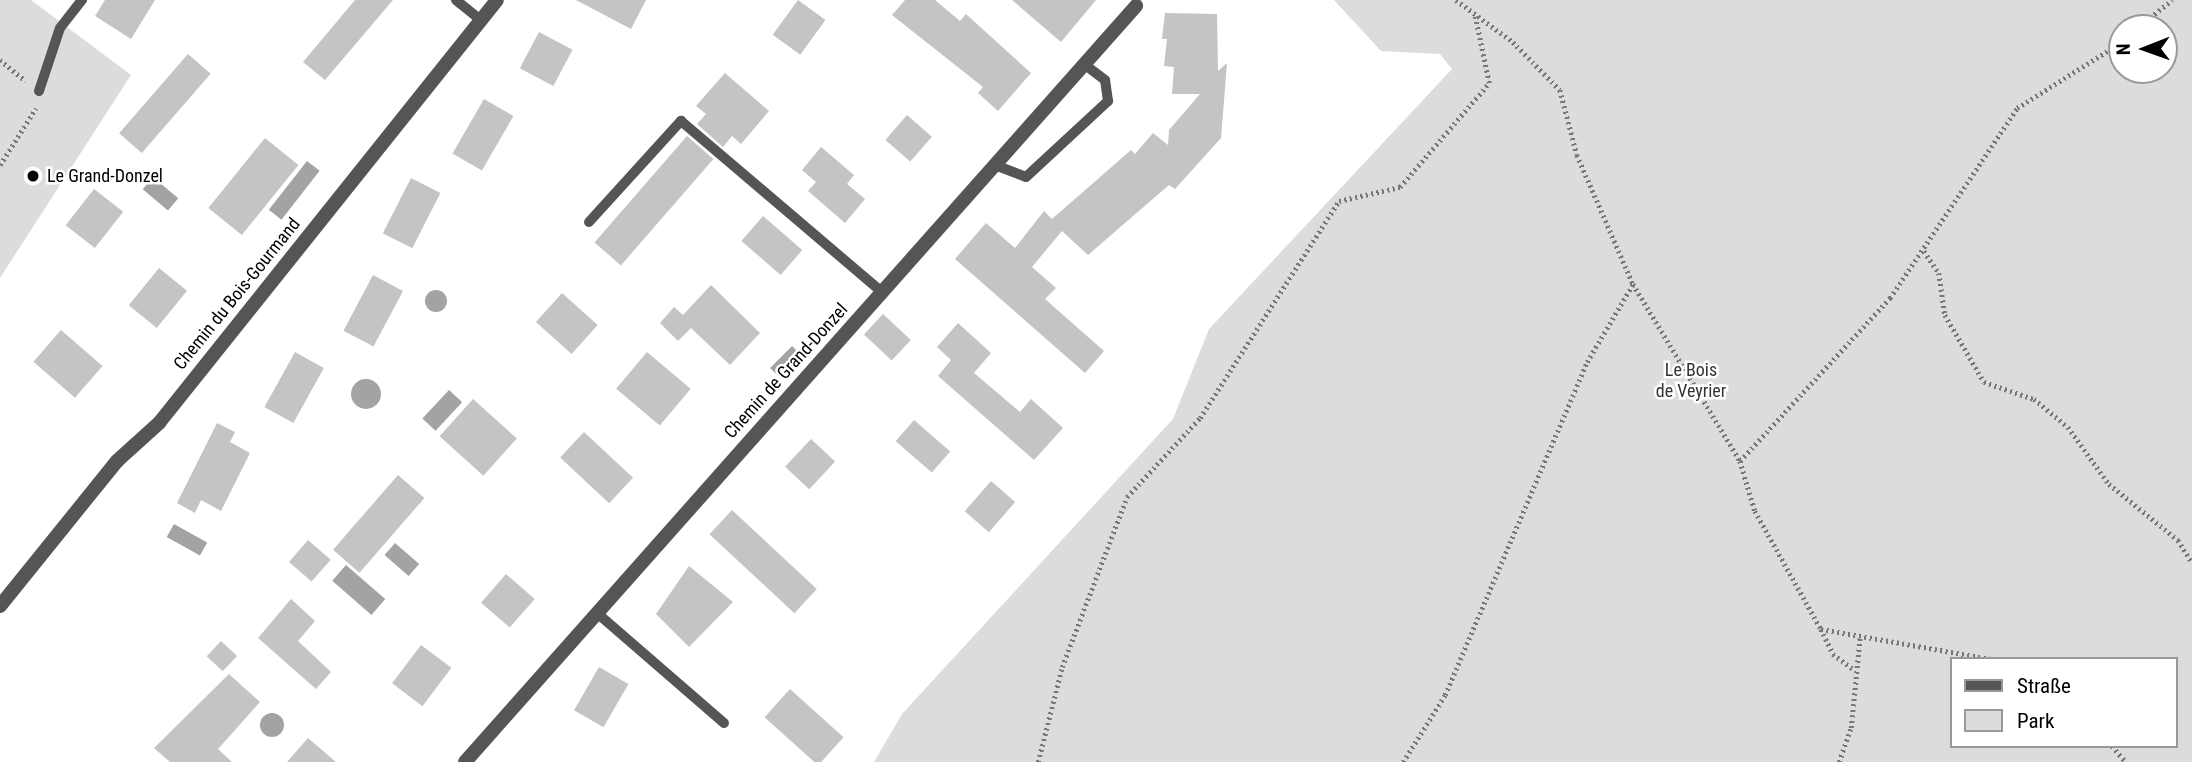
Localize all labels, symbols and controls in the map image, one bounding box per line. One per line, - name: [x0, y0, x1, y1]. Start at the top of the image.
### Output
- north arrow: [2108, 14, 2178, 84]
- text: N: [2112, 43, 2135, 55]
- place label: Le Grand-Donzel: [47, 165, 163, 187]
- marker: Le Grand-Donzel: [25, 168, 41, 184]
- street label: Chemin du Bois-Gourmand: [169, 214, 305, 374]
- street label: Chemin de Grand-Donzel: [720, 299, 852, 443]
- park label: Le Bois de Veyrier: [1656, 360, 1726, 402]
- legend: [1951, 657, 2178, 748]
- text: Straße: [2017, 674, 2071, 698]
- text: Park: [2017, 709, 2054, 733]

